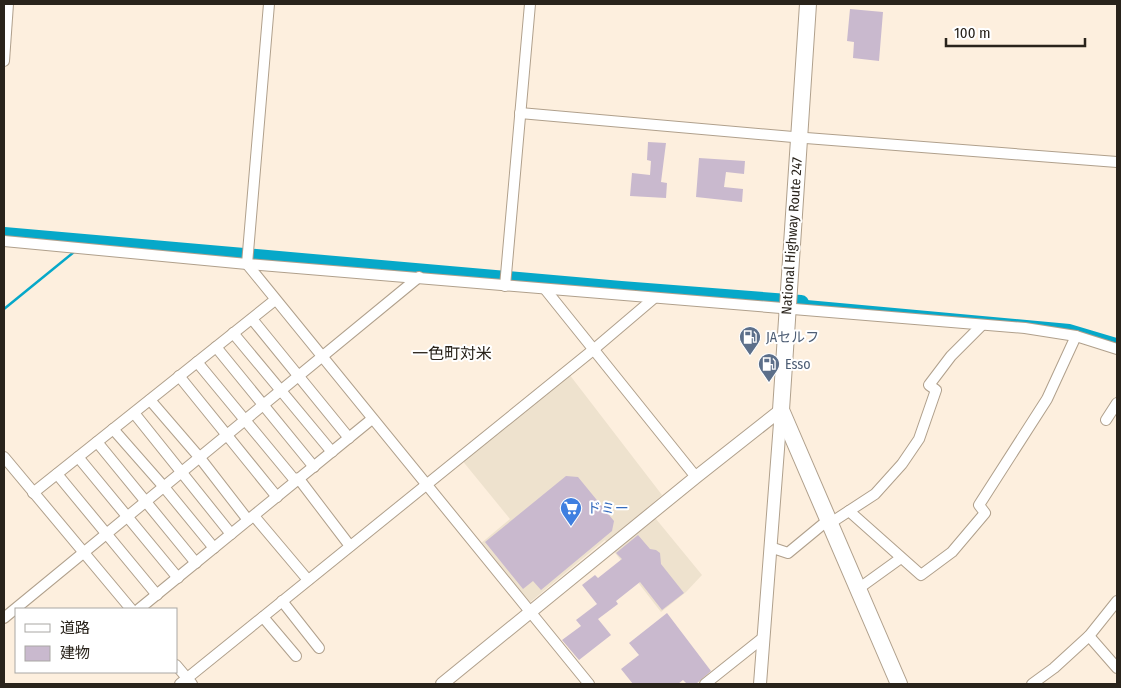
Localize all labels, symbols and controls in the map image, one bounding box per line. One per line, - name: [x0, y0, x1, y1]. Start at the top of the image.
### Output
- scale bar: [946, 15, 1085, 47]
- text: 100 m: [954, 24, 991, 42]
- street label: National Highway Route 247: [778, 156, 806, 315]
- fuel station icon: JAセルフ: [738, 325, 762, 356]
- place label: JAセルフ: [766, 329, 819, 346]
- district label: 一色町対米: [412, 344, 492, 363]
- fuel station icon: Esso: [757, 352, 781, 383]
- place label: Esso: [785, 356, 811, 373]
- supermarket icon: ドミー: [559, 496, 583, 527]
- place label: ドミー: [587, 500, 629, 517]
- legend: [15, 608, 178, 673]
- text: 道路: [60, 619, 90, 637]
- text: 建物: [60, 644, 90, 662]

